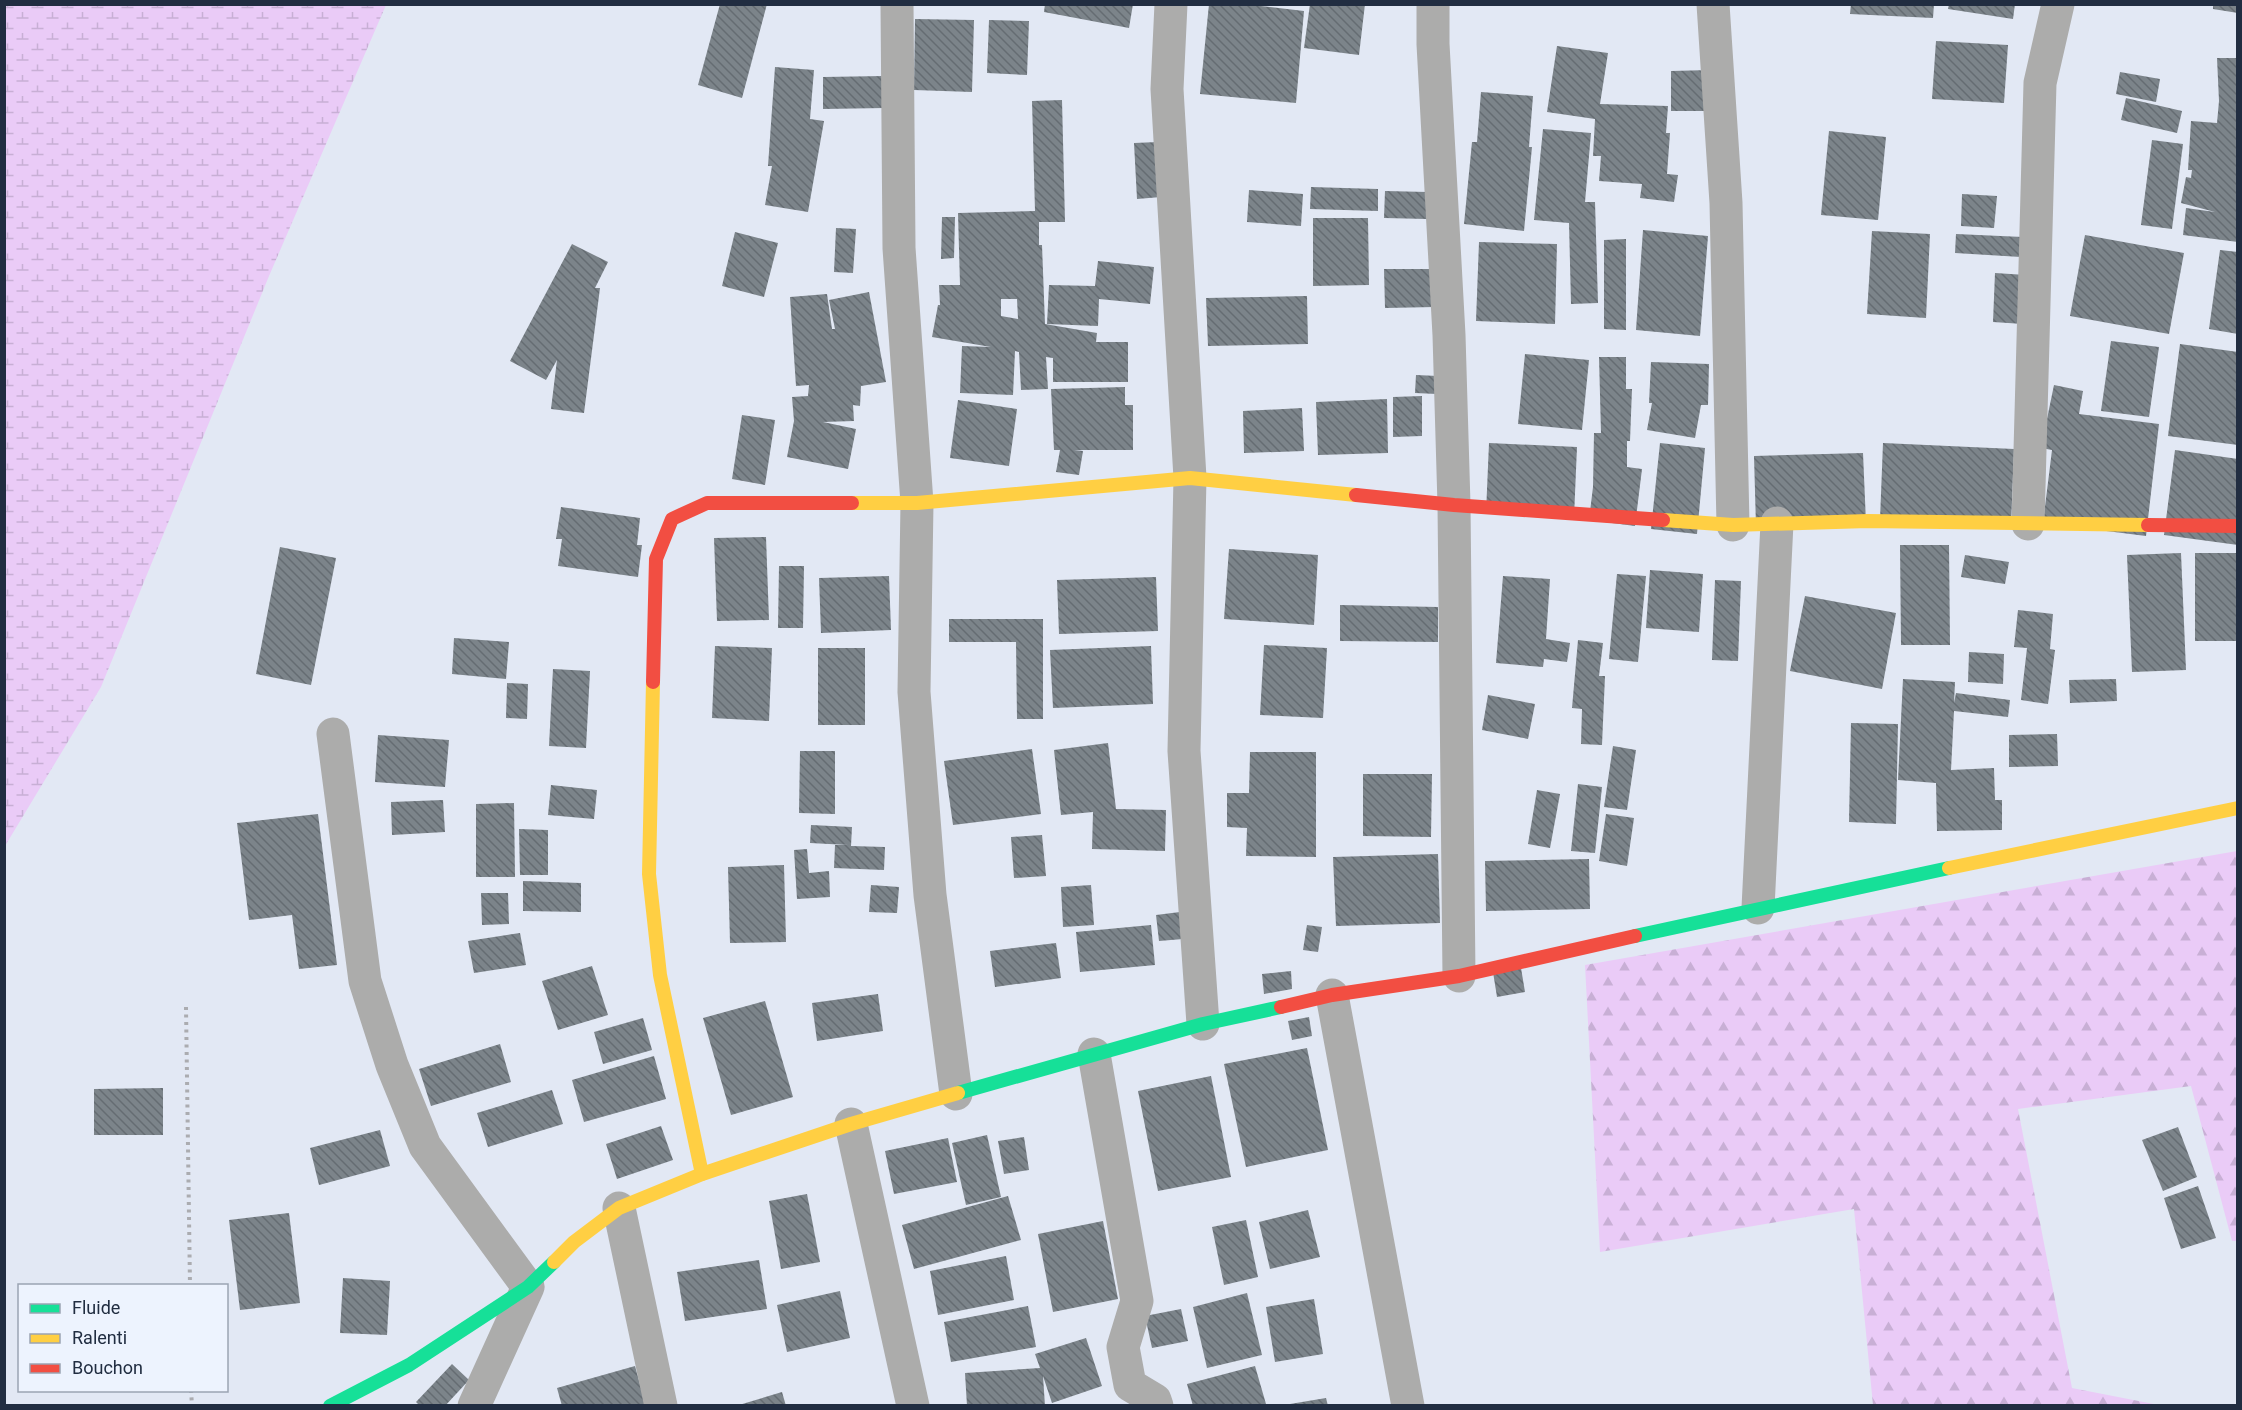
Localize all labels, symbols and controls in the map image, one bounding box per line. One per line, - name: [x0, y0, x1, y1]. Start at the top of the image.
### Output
- legend: [18, 1284, 228, 1392]
- text: Fluide: [72, 1297, 120, 1318]
- text: Ralenti: [72, 1327, 127, 1348]
- text: Bouchon: [72, 1357, 143, 1378]

